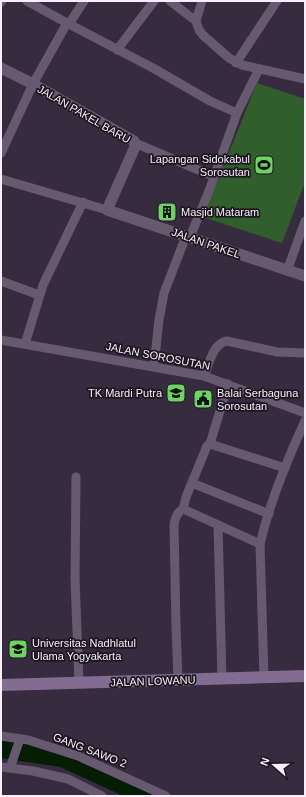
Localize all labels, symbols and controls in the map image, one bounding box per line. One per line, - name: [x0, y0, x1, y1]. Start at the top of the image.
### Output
- street label: JALAN PAKEL BARU: [35, 83, 133, 146]
- place label: Lapangan Sidokabul Sorosutan: [150, 153, 250, 178]
- sports icon: Lapangan Sidokabul Sorosutan: [253, 154, 275, 176]
- building icon: Masjid Mataram: [156, 201, 178, 223]
- place label: Masjid Mataram: [181, 206, 259, 218]
- street label: JALAN PAKEL: [170, 226, 242, 260]
- street label: JALAN SOROSUTAN: [105, 340, 211, 372]
- school or university icon: TK Mardi Putra: [165, 382, 187, 404]
- place label: TK Mardi Putra: [88, 387, 163, 399]
- place label: Balai Serbaguna Sorosutan: [217, 387, 299, 412]
- public building icon: Balai Serbaguna Sorosutan: [192, 388, 214, 410]
- place label: Universitas Nadhlatul Ulama Yogyakarta: [32, 637, 136, 662]
- school or university icon: Universitas Nadhlatul Ulama Yogyakarta: [7, 638, 29, 660]
- street label: JALAN LOWANU: [110, 674, 196, 688]
- street label: GANG SAWO 2: [52, 730, 128, 770]
- north arrow: [254, 745, 294, 785]
- text: N: [258, 756, 272, 767]

